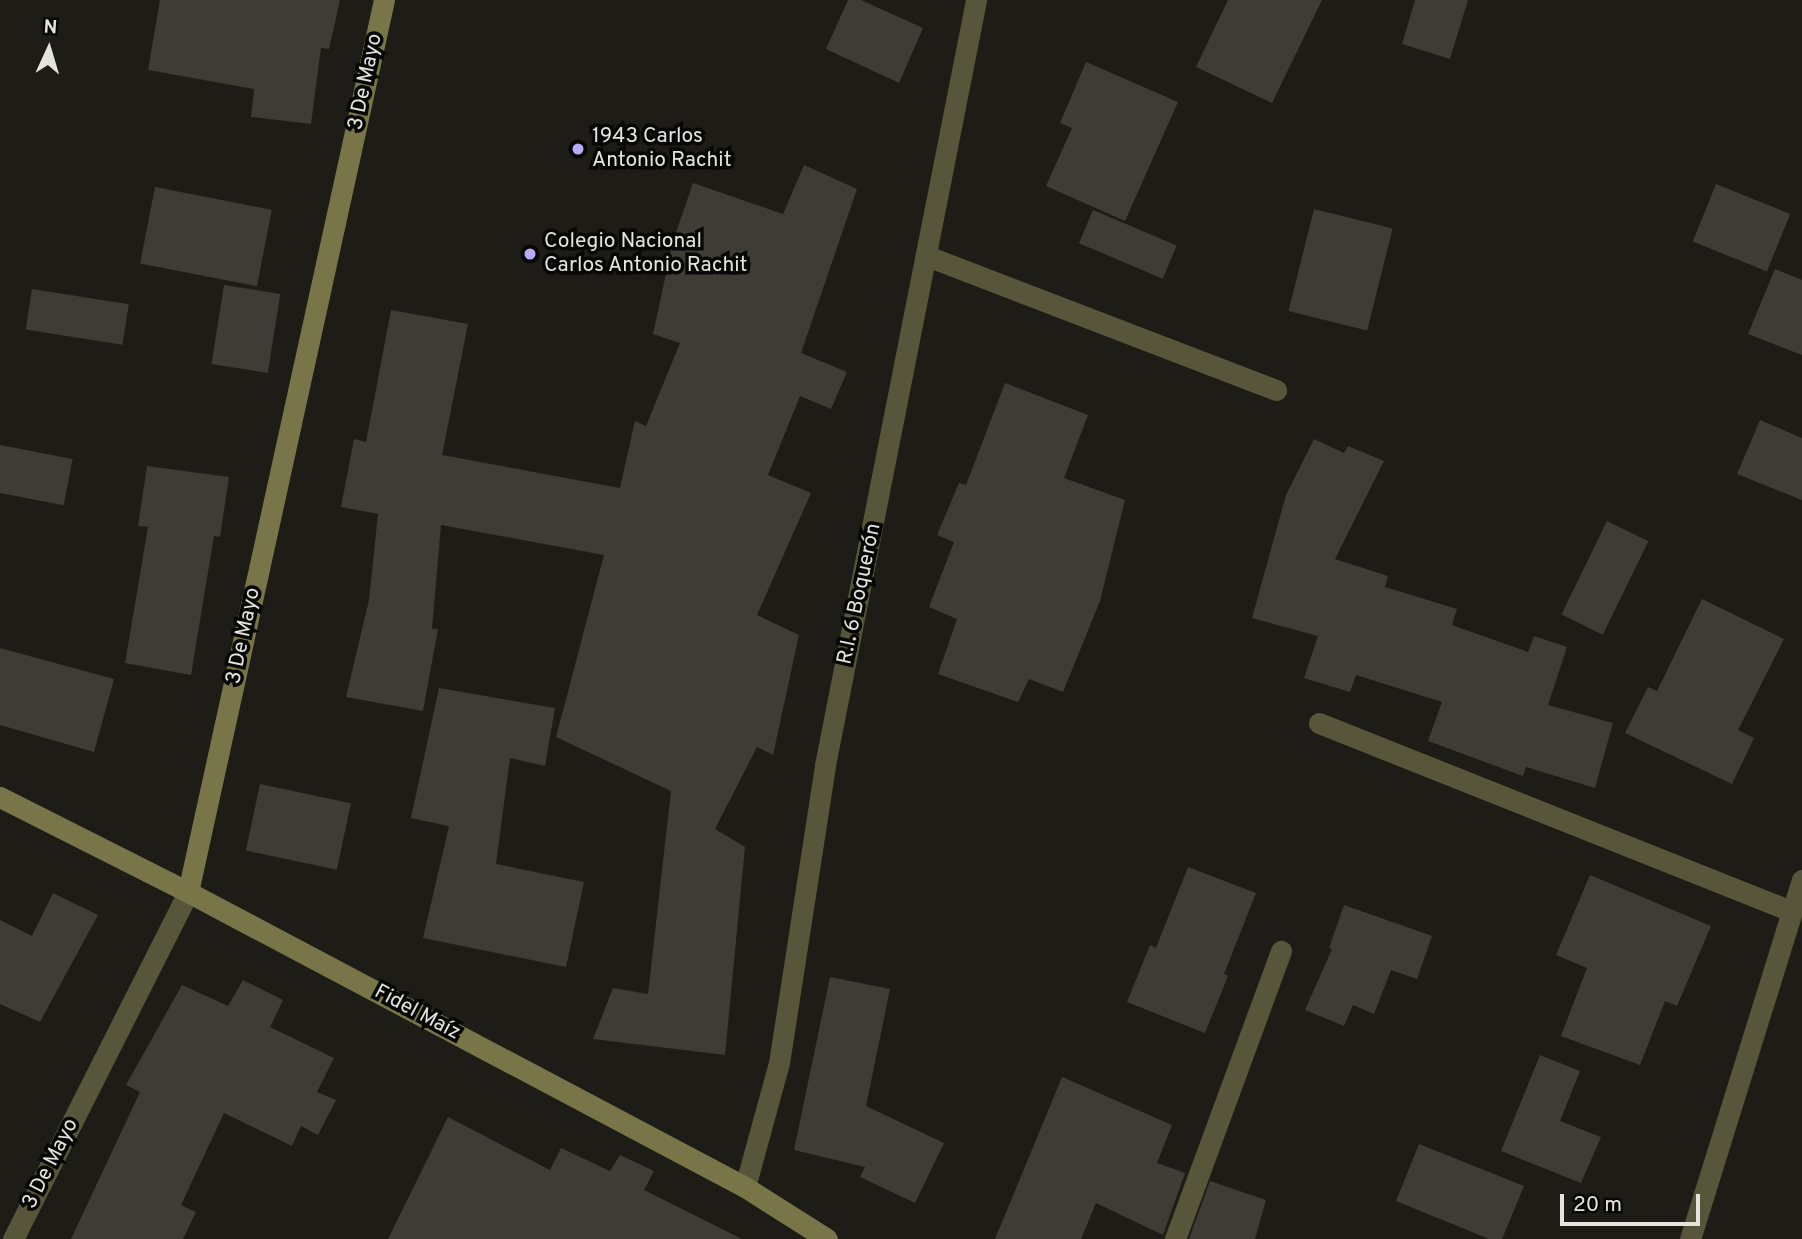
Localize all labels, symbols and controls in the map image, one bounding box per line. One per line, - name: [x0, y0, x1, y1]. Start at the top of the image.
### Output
- north arrow: [14, 14, 84, 84]
- text: N: [43, 16, 58, 40]
- street label: 3 De Mayo: [343, 31, 389, 133]
- place label: 1943 Carlos Antonio Rachit: [592, 124, 732, 174]
- marker: 1943 Carlos Antonio Rachit: [570, 141, 586, 157]
- place label: Colegio Nacional Carlos Antonio Rachit: [544, 229, 748, 279]
- marker: Colegio Nacional Carlos Antonio Rachit: [522, 246, 538, 262]
- street label: R.I. 6 Boquerón: [833, 521, 887, 667]
- street label: 3 De Mayo: [221, 585, 267, 687]
- street label: Fidel Maíz: [370, 980, 464, 1046]
- street label: 3 De Mayo: [18, 1115, 84, 1213]
- scale bar: [1564, 1180, 1704, 1224]
- text: 20 m: [1573, 1192, 1622, 1219]

